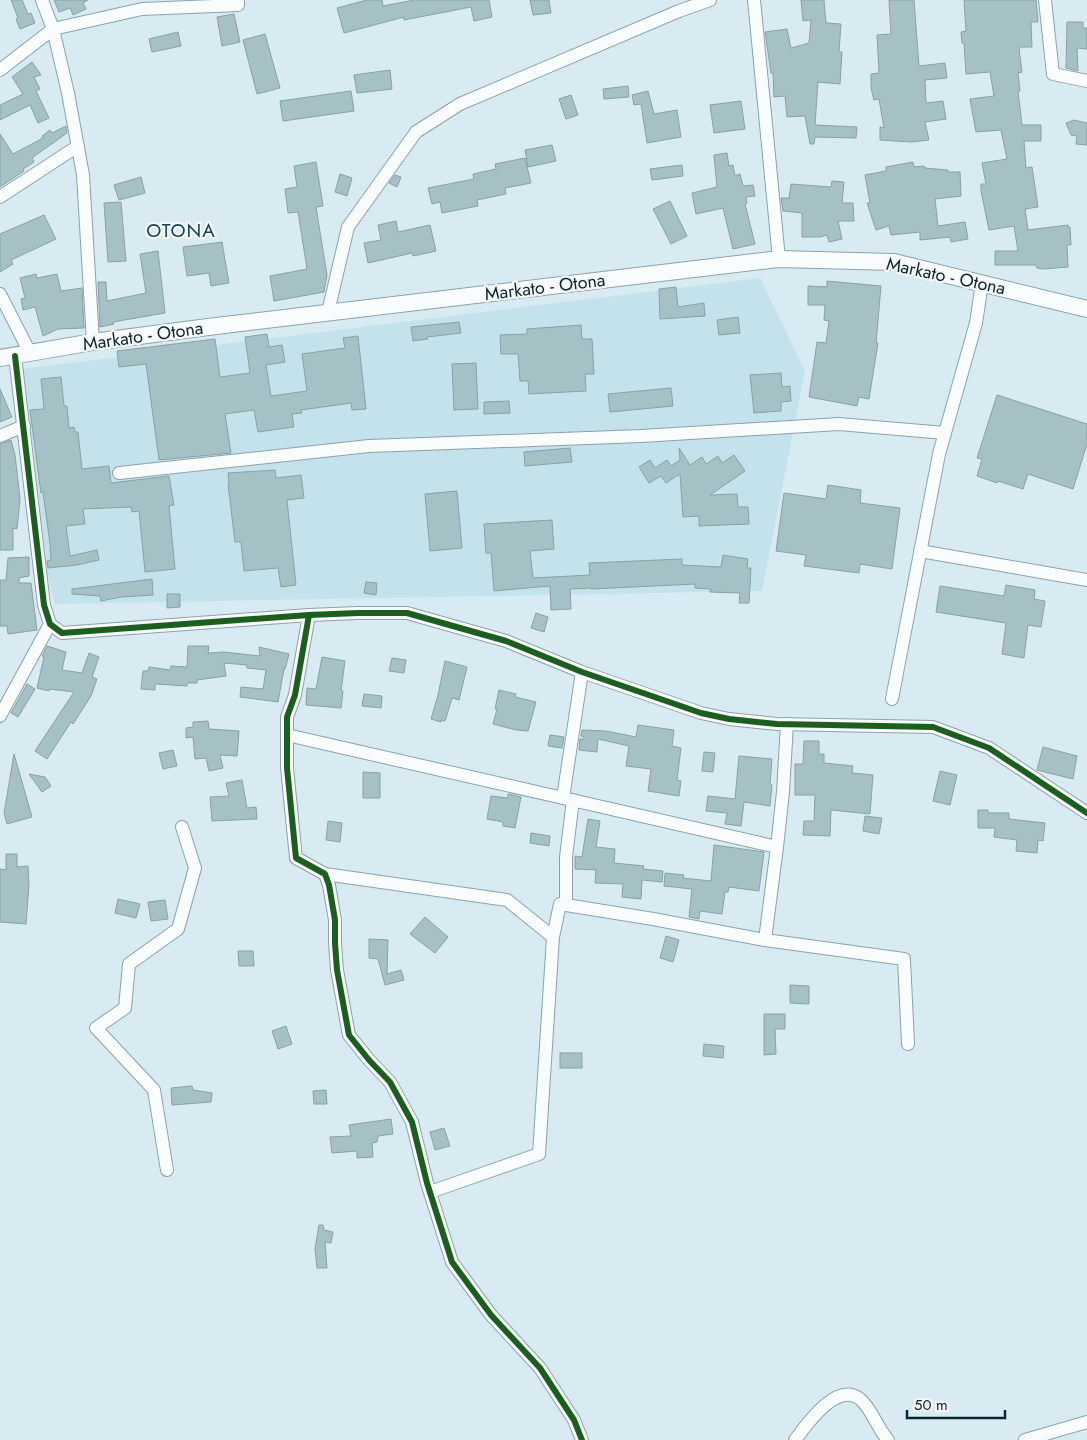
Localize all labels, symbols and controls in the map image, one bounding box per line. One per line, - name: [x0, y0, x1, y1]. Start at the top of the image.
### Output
- district label: OTONA: [146, 217, 216, 244]
- street label: Markato - Otona: [884, 251, 1008, 301]
- street label: Markato - Otona: [483, 267, 607, 307]
- street label: Markato - Otona: [81, 315, 205, 357]
- scale bar: [907, 1388, 1004, 1420]
- text: 50 m: [914, 1394, 948, 1416]

